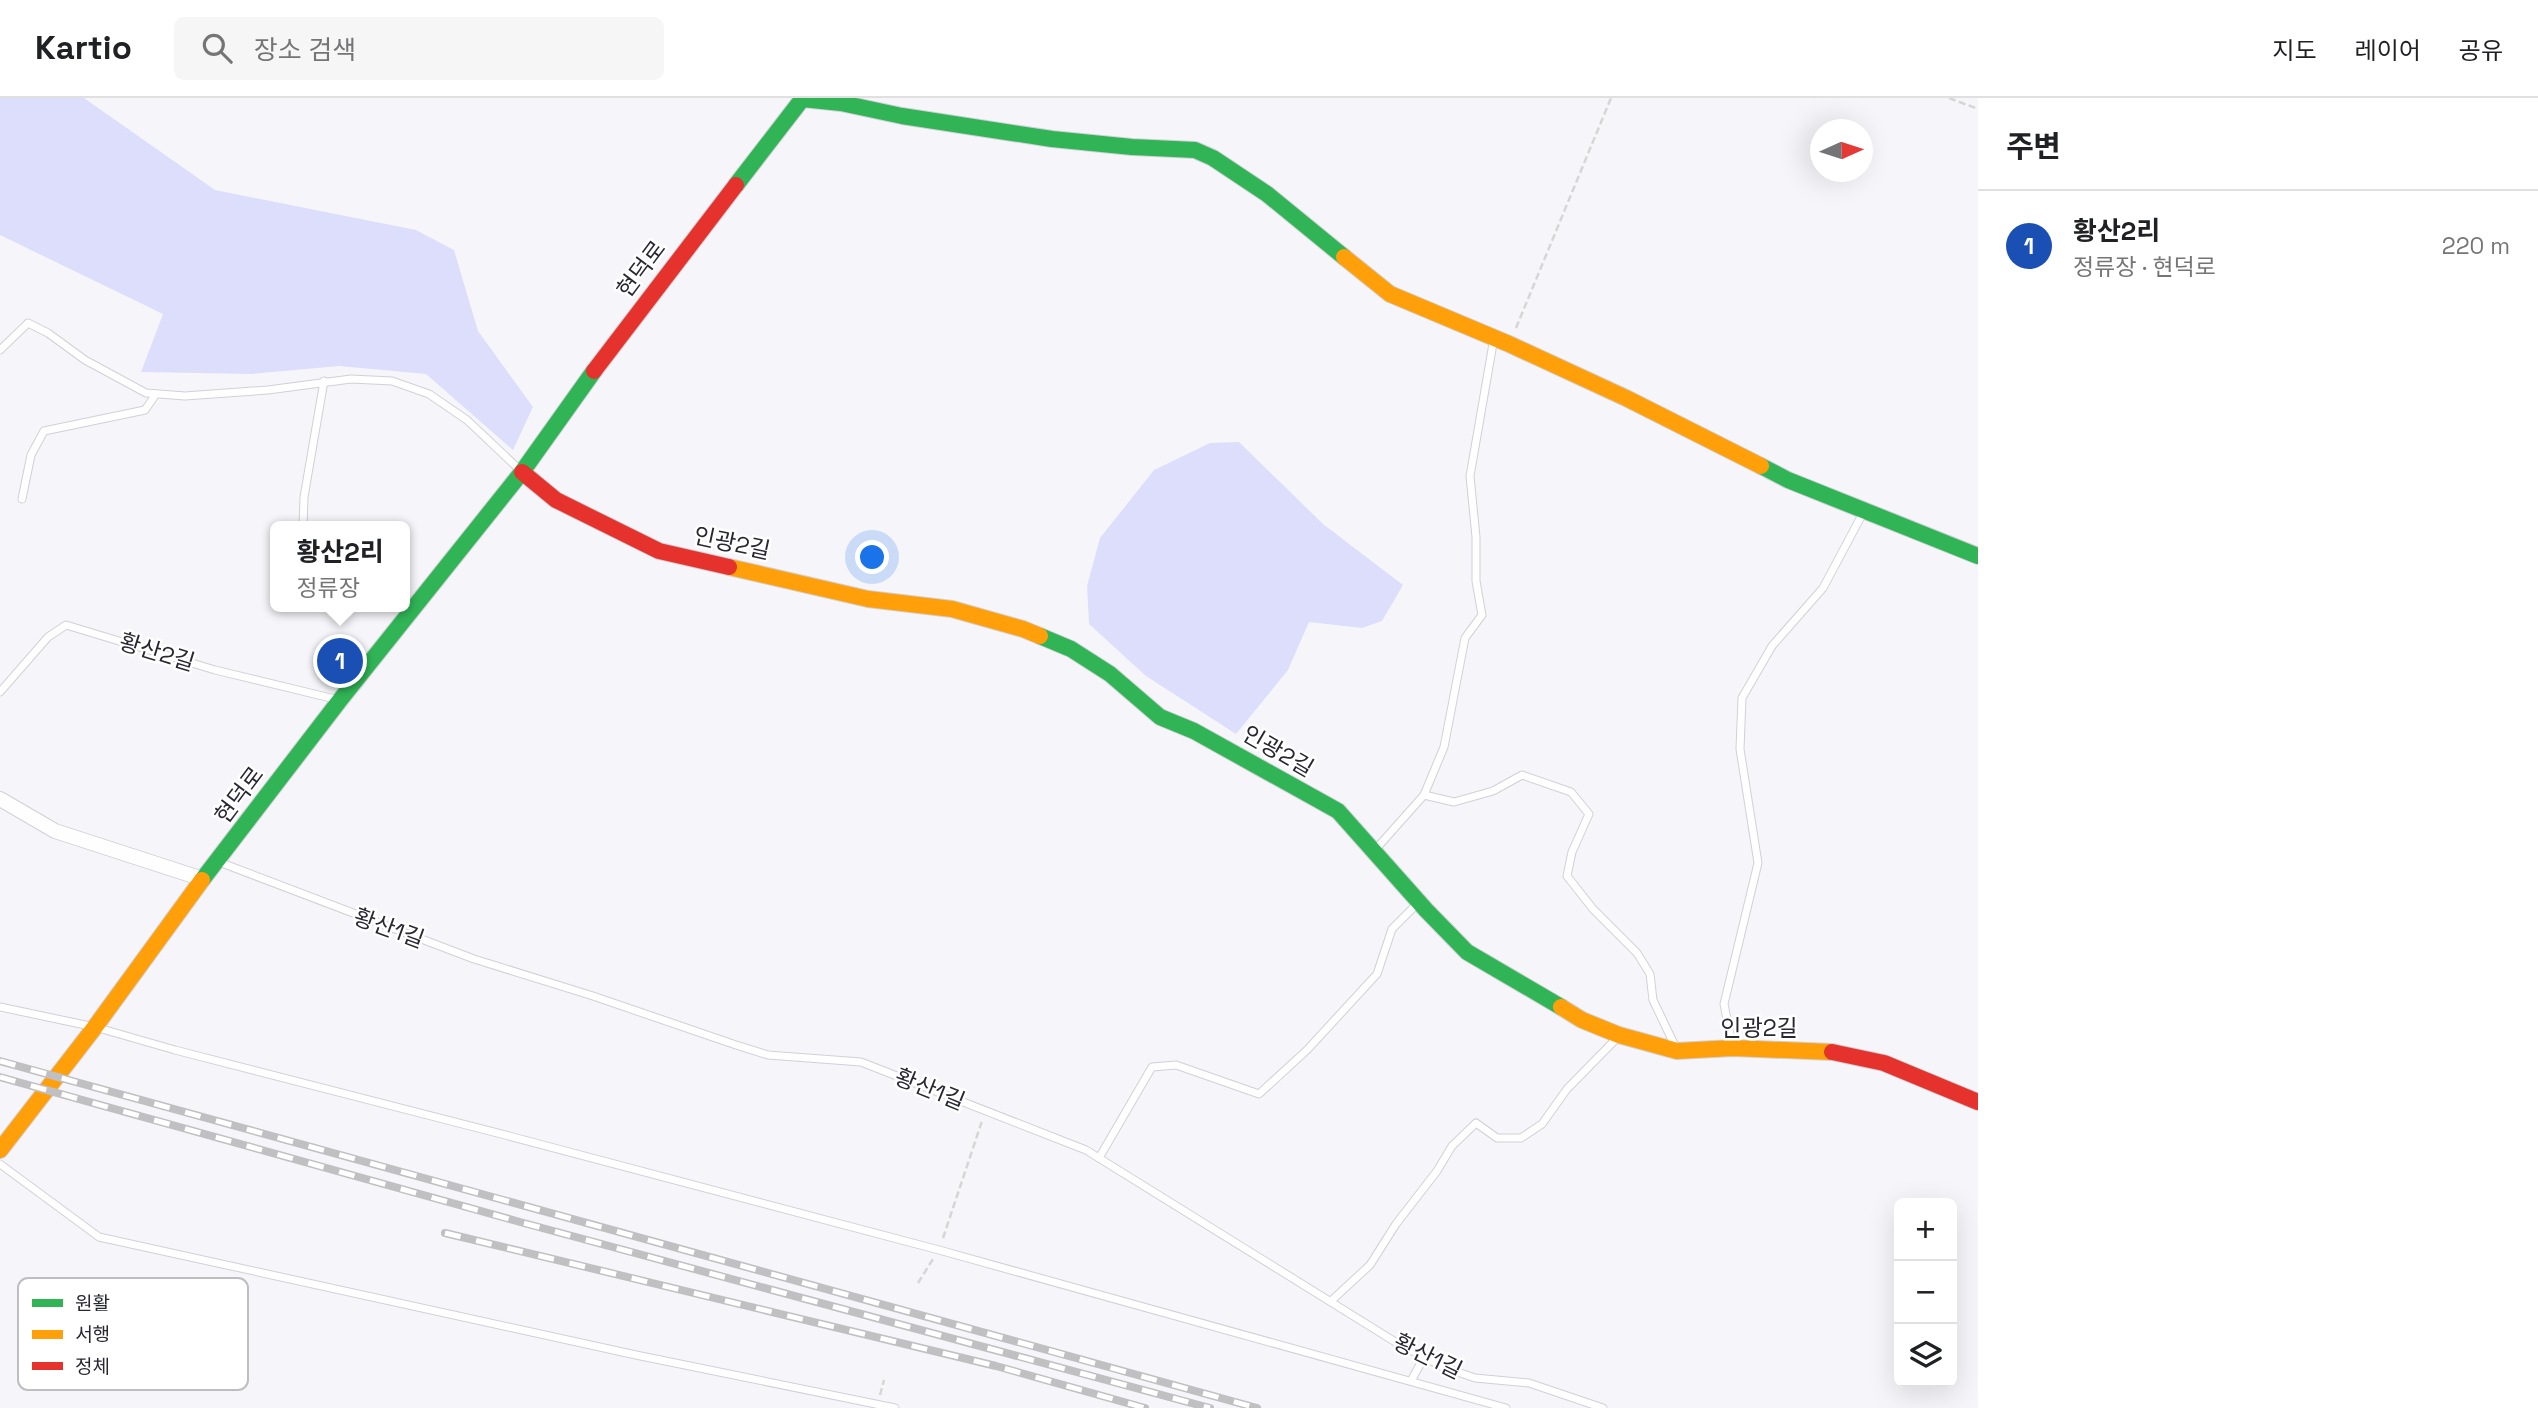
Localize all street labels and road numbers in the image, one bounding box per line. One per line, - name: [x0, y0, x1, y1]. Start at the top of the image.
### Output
- street label: 현덕로: [610, 235, 672, 303]
- street label: 인광2길: [691, 520, 773, 566]
- street label: 황산2길: [116, 626, 198, 678]
- street label: 인광2길: [1237, 719, 1319, 783]
- street label: 현덕로: [208, 761, 270, 829]
- street label: 황산1길: [350, 901, 428, 955]
- street label: 인광2길: [1720, 1013, 1798, 1043]
- street label: 황산1길: [890, 1061, 970, 1117]
- street label: 황산1길: [1389, 1326, 1467, 1386]

